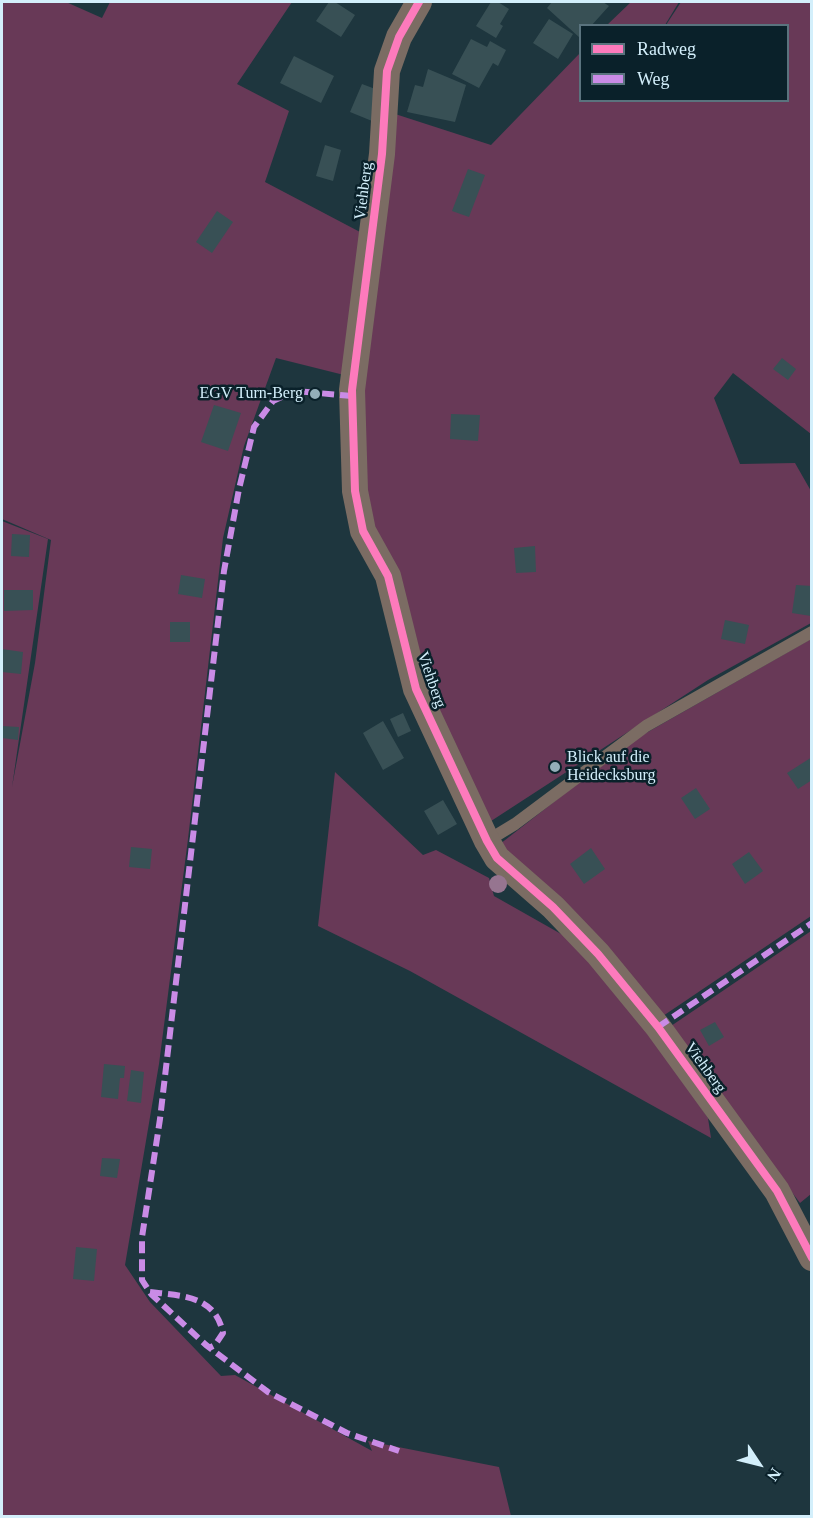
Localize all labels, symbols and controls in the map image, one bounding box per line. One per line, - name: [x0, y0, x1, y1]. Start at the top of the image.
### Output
- legend: [579, 24, 789, 102]
- text: Radweg: [637, 39, 696, 59]
- text: Weg: [637, 69, 670, 89]
- street label: Viehberg: [351, 161, 377, 221]
- place label: EGV Turn-Berg: [199, 384, 303, 404]
- marker: EGV Turn-Berg: [308, 387, 322, 401]
- street label: Viehberg: [412, 649, 450, 711]
- place label: Blick auf die Heidecksburg: [567, 748, 656, 786]
- marker: Blick auf die Heidecksburg: [548, 760, 562, 774]
- street label: Viehberg: [680, 1039, 730, 1097]
- north arrow: [729, 1434, 789, 1494]
- text: N: [764, 1465, 784, 1484]

